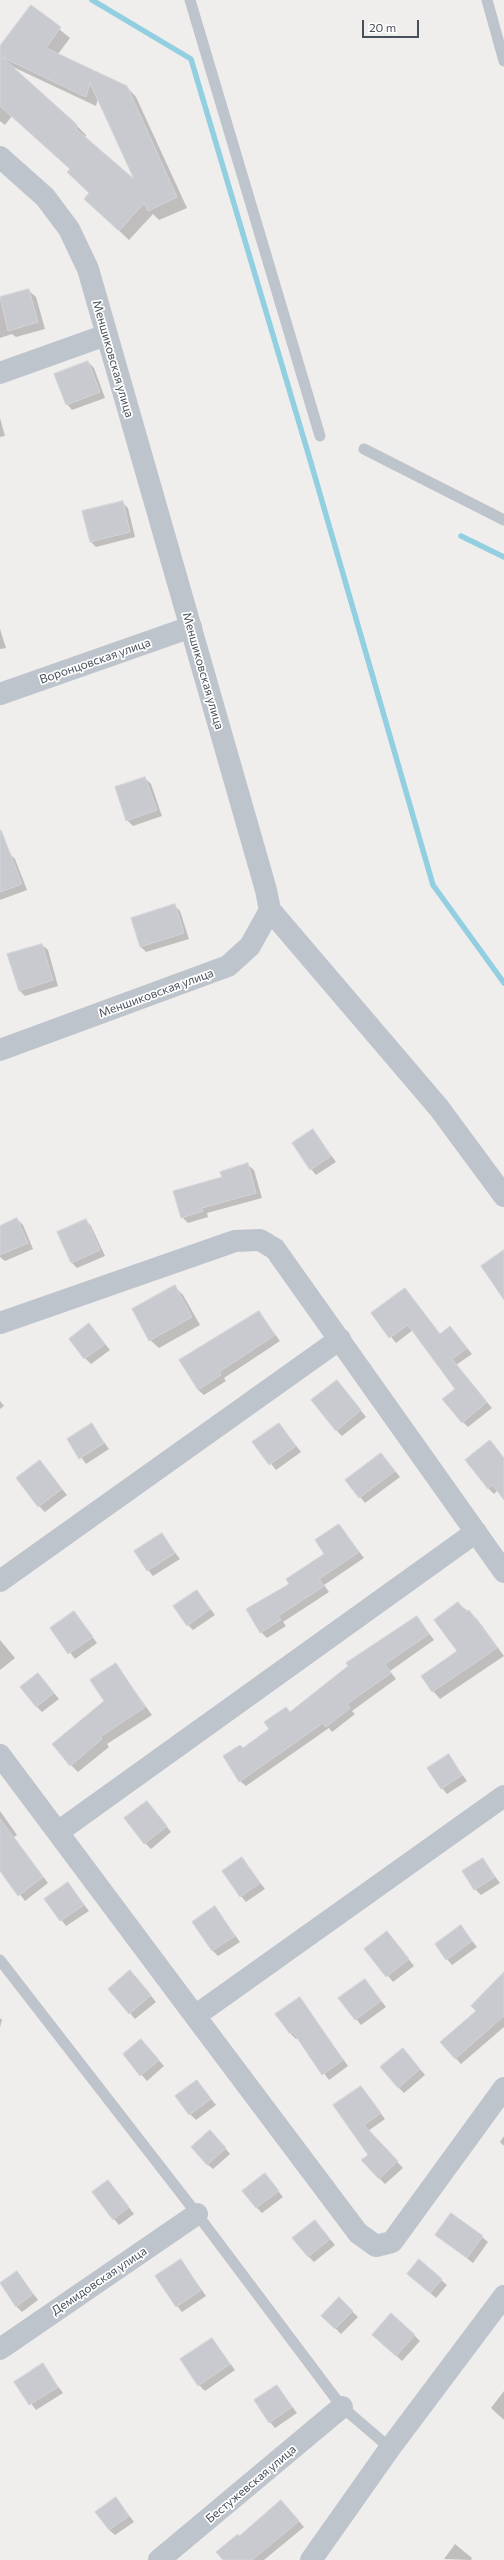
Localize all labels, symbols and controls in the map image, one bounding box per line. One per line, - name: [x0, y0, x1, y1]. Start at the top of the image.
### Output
- scale bar: [364, 12, 421, 38]
- text: 20 m: [369, 20, 396, 34]
- street label: Меншиковская улица: [89, 299, 137, 419]
- street label: Меншиковская улица: [179, 611, 227, 731]
- street label: Воронцовская улица: [38, 635, 152, 687]
- street label: Меншиковская улица: [97, 966, 215, 1020]
- street label: Демидовская улица: [49, 2244, 149, 2318]
- street label: Бестужевская улица: [203, 2442, 299, 2526]

